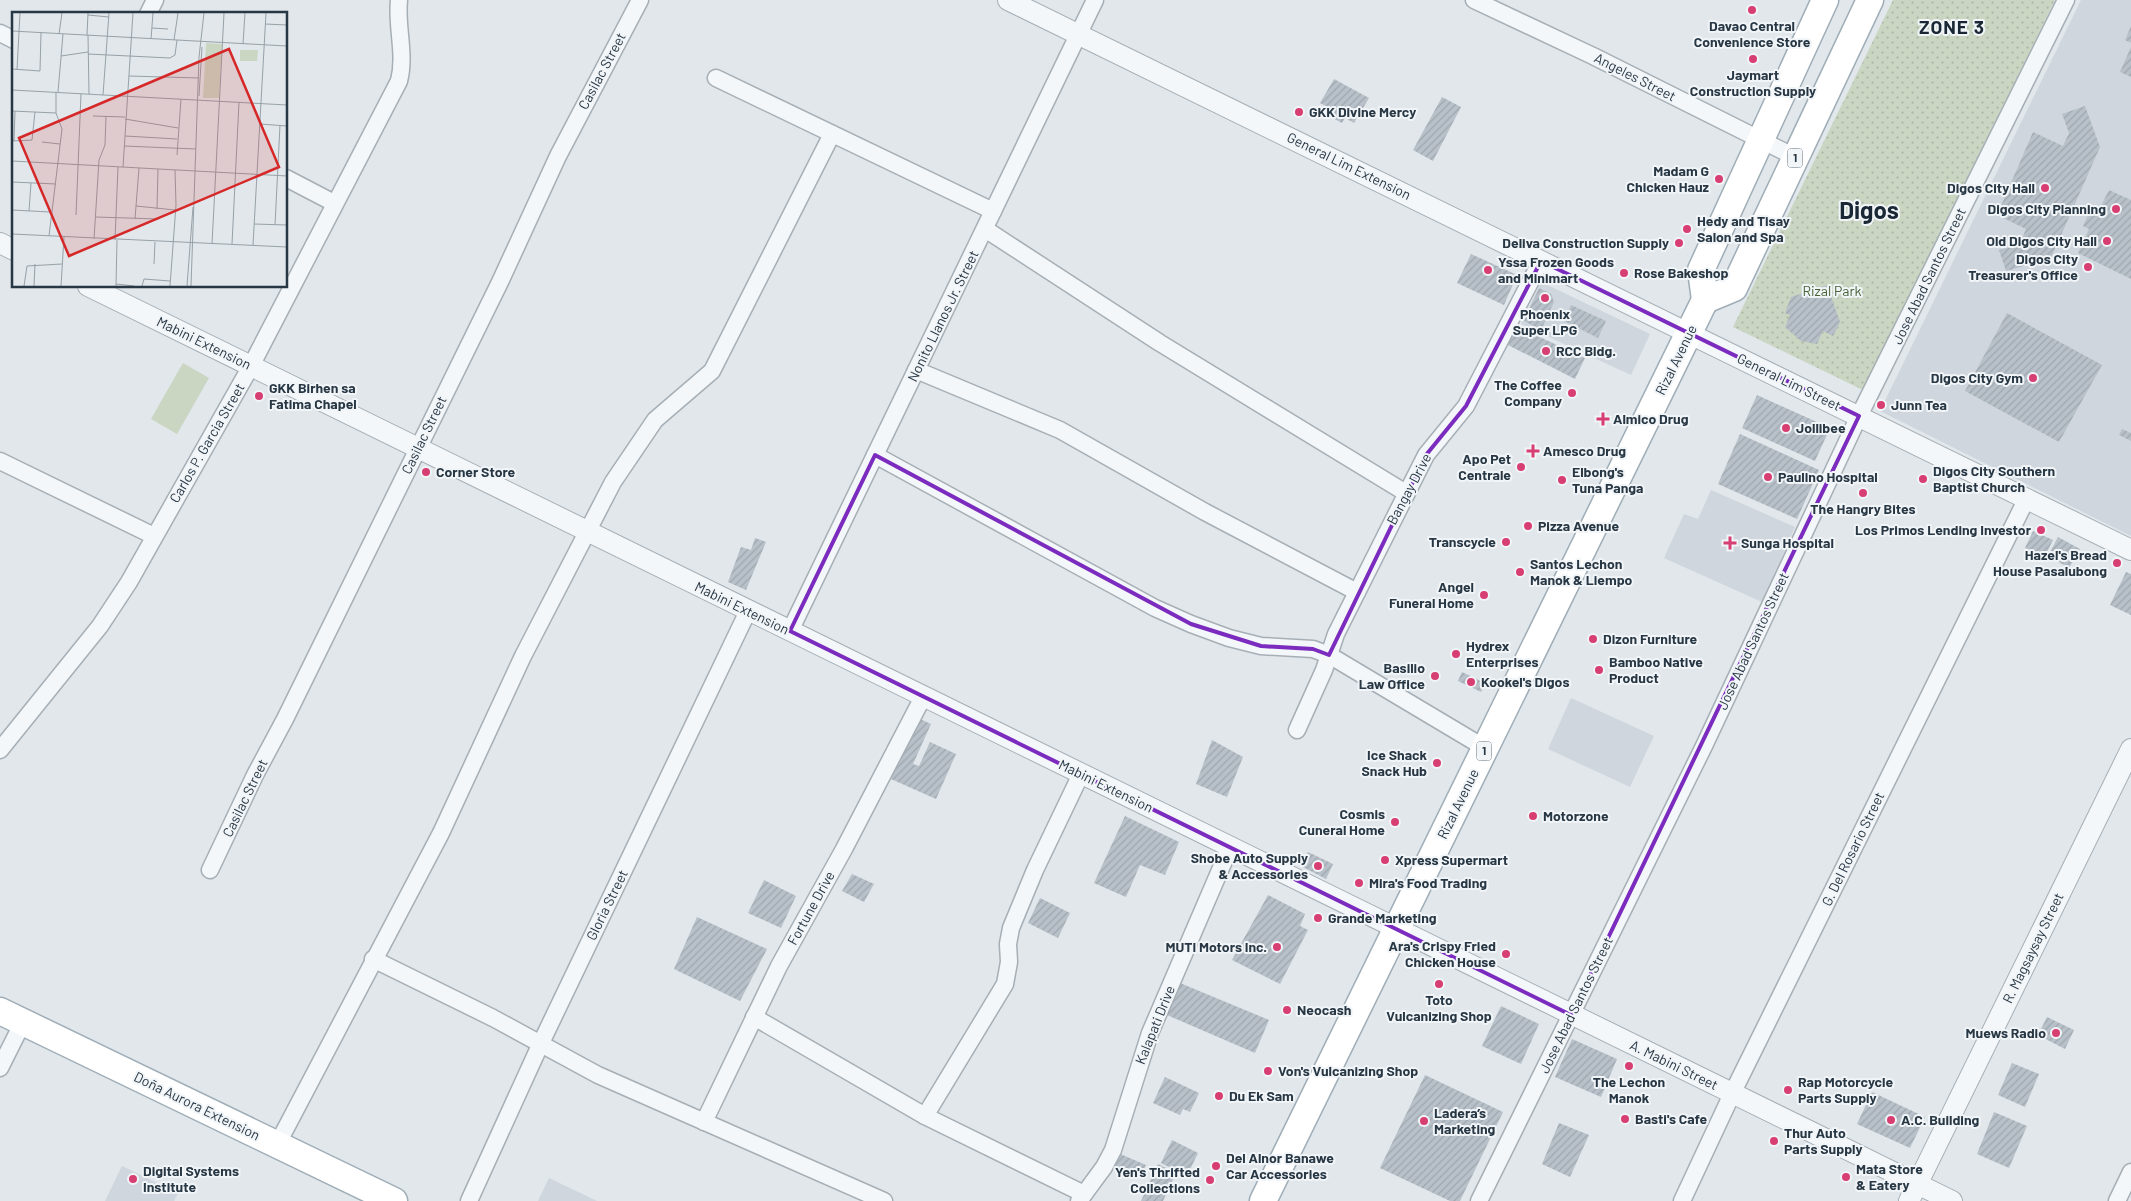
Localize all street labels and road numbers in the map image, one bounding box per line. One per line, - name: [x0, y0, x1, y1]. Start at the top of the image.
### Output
- street label: Casilac Street: [574, 29, 629, 112]
- street label: Angeles Street: [1592, 49, 1679, 104]
- street label: General Lim Extension: [1285, 128, 1414, 203]
- road number: 1: [1788, 148, 1802, 168]
- street label: Jose Abad Santos Street: [1888, 205, 1969, 347]
- street label: Nonito Llanos Jr. Street: [903, 247, 982, 384]
- street label: Mabini Extension: [154, 312, 254, 373]
- street label: Rizal Avenue: [1651, 322, 1700, 398]
- street label: General Lim Street: [1735, 349, 1844, 414]
- street label: Carlos P. Garcia Street: [165, 380, 248, 506]
- street label: Casilac Street: [397, 393, 450, 477]
- street label: Bangay Drive: [1383, 450, 1434, 527]
- street label: Jose Abad Santos Street: [1713, 569, 1792, 712]
- street label: Mabini Extension: [692, 577, 792, 638]
- road number: 1: [1476, 741, 1492, 760]
- street label: Mabini Extension: [1056, 755, 1156, 816]
- street label: Casilac Street: [218, 756, 271, 840]
- street label: Rizal Avenue: [1433, 766, 1482, 842]
- street label: G. Del Rosario Street: [1818, 789, 1888, 909]
- street label: Gloria Street: [582, 867, 631, 943]
- street label: Fortune Drive: [783, 868, 838, 948]
- street label: R. Magsaysay Street: [1998, 890, 2067, 1006]
- street label: Jose Abad Santos Street: [1535, 934, 1616, 1076]
- street label: Kalapati Drive: [1131, 983, 1178, 1067]
- street label: A. Mabini Street: [1627, 1036, 1721, 1093]
- street label: Doña Aurora Extension: [131, 1068, 263, 1143]

